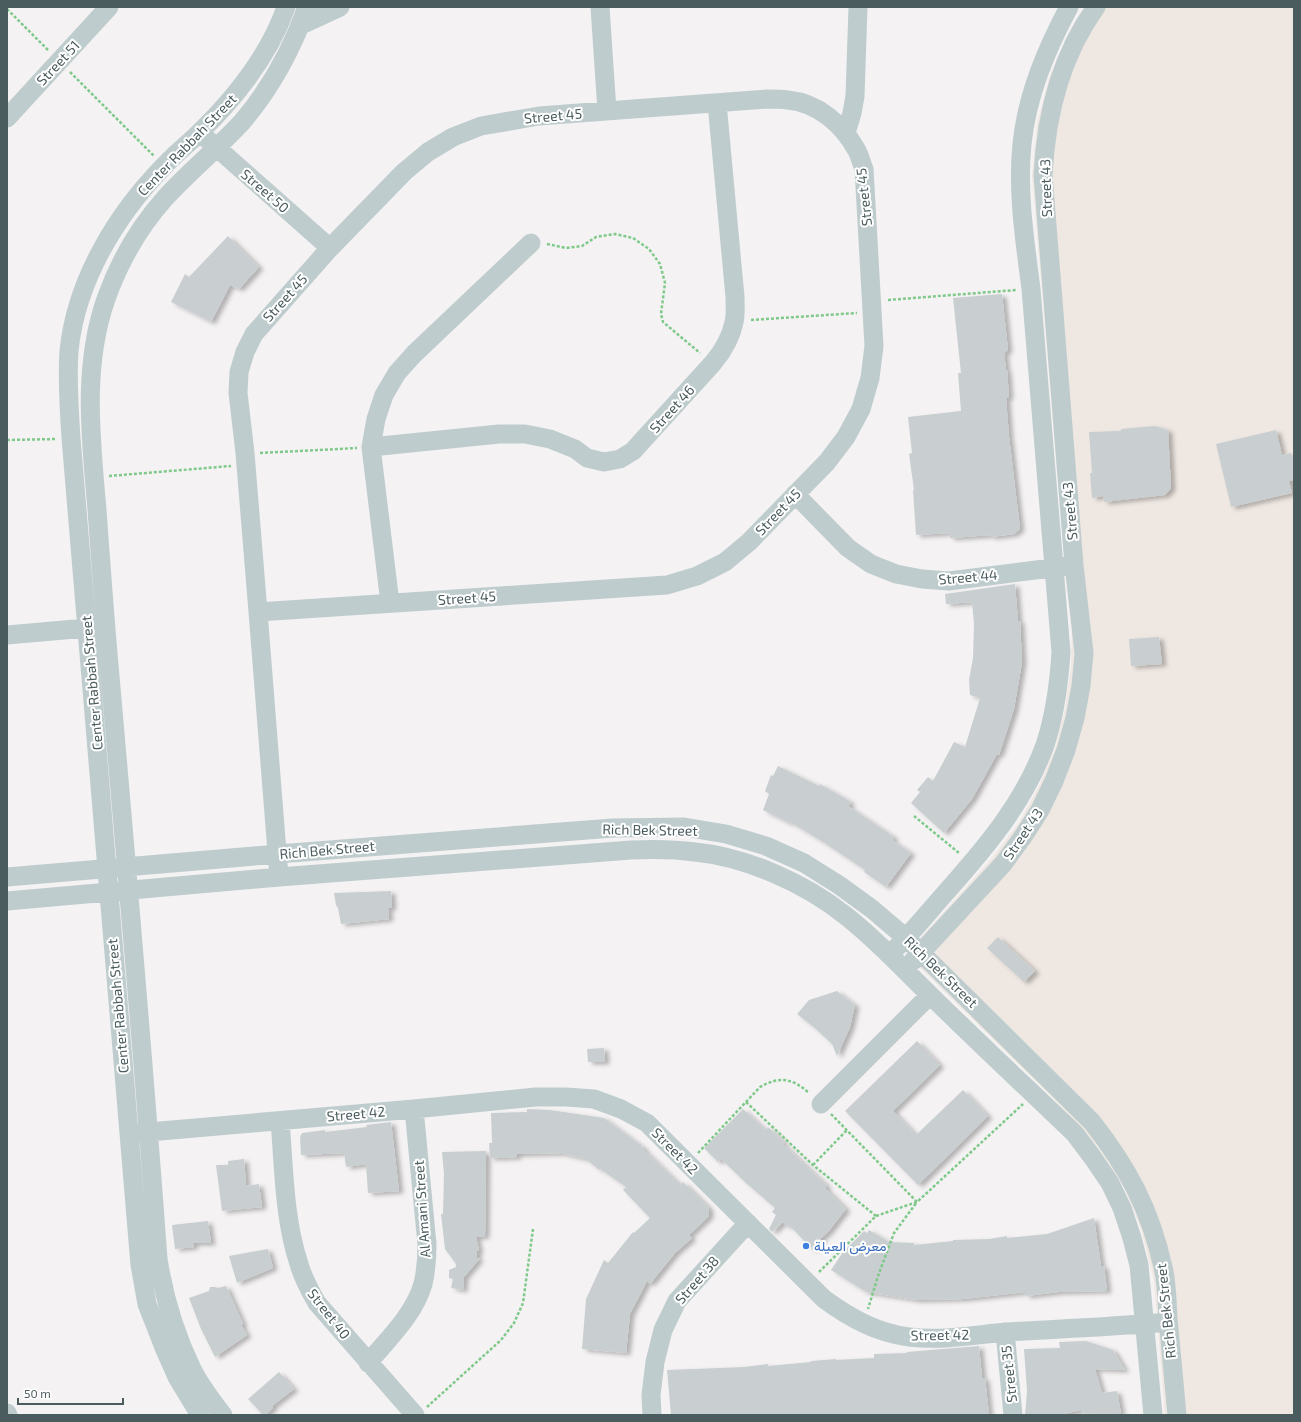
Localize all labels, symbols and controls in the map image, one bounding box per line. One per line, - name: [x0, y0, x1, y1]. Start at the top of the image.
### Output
- street label: Street 51: [33, 37, 83, 89]
- street label: Center Rabbah Street: [134, 90, 240, 199]
- street label: Street 45: [523, 104, 583, 127]
- street label: Street 43: [1036, 159, 1055, 218]
- street label: Street 50: [238, 165, 293, 216]
- street label: Street 45: [852, 167, 875, 227]
- street label: Street 45: [259, 270, 310, 325]
- street label: Street 46: [646, 381, 698, 436]
- street label: Street 43: [1058, 481, 1081, 541]
- street label: Street 45: [751, 485, 804, 538]
- street label: Street 44: [938, 565, 998, 588]
- street label: Street 45: [437, 587, 497, 608]
- street label: Center Rabbah Street: [77, 615, 106, 751]
- street label: Street 43: [999, 805, 1046, 863]
- street label: Rich Bek Street: [602, 820, 698, 839]
- street label: Rich Bek Street: [279, 837, 375, 862]
- street label: Rich Bek Street: [901, 932, 982, 1011]
- street label: Center Rabbah Street: [103, 938, 132, 1074]
- street label: Street 42: [326, 1102, 386, 1125]
- street label: Street 42: [649, 1124, 702, 1177]
- street label: Al Amani Street: [410, 1160, 433, 1258]
- place label: معرض العيلة: [814, 1237, 886, 1255]
- marker: معرض العيلة: [801, 1241, 811, 1251]
- street label: Street 38: [671, 1252, 722, 1307]
- street label: Rich Bek Street: [1152, 1263, 1179, 1359]
- street label: Street 40: [305, 1285, 354, 1342]
- street label: Street 42: [911, 1325, 970, 1344]
- street label: Street 35: [997, 1345, 1020, 1403]
- scale bar: [18, 1380, 123, 1406]
- text: 50 m: [24, 1386, 51, 1400]

